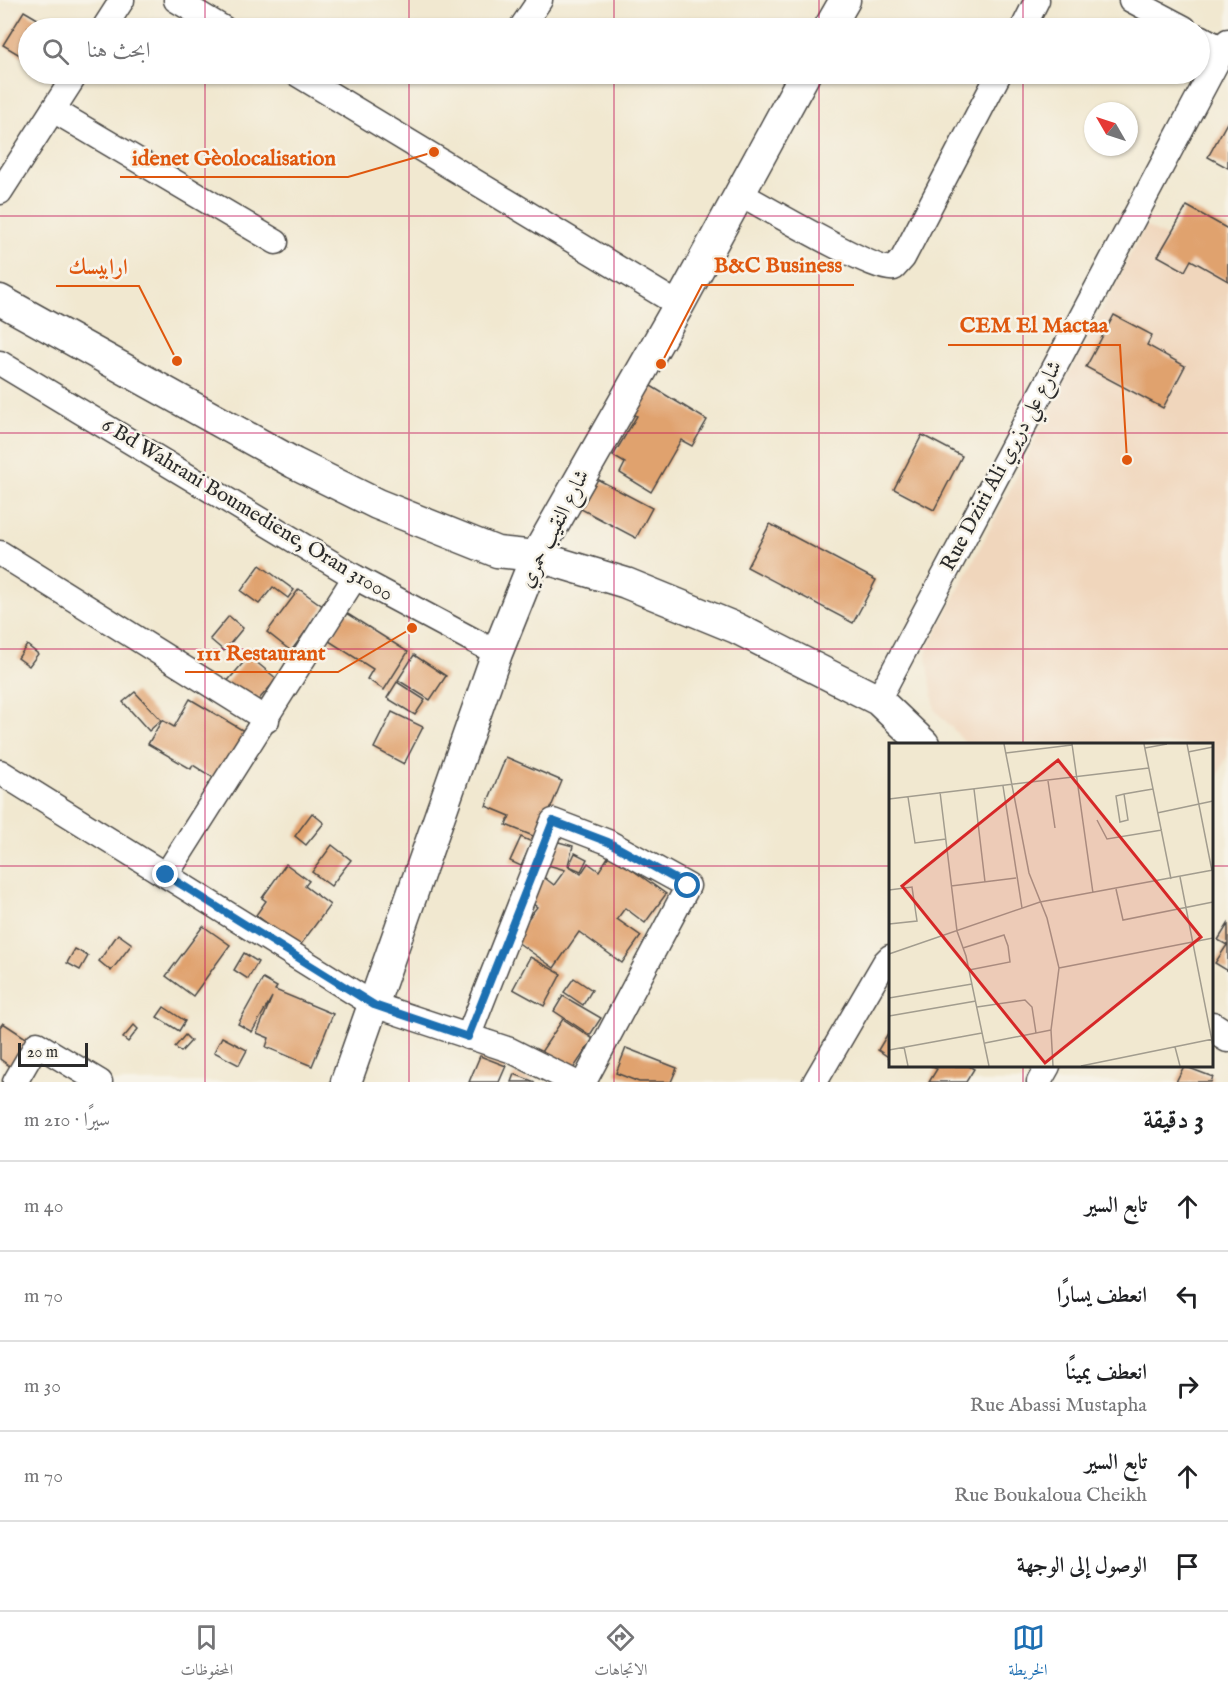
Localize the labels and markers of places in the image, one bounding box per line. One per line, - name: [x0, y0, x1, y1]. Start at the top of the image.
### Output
- callout: idenet Gèolocalisation: [120, 137, 348, 177]
- callout: B&C Business: [702, 245, 854, 285]
- callout: ارابيسك: [56, 246, 139, 286]
- callout: CEM El Mactaa: [948, 305, 1120, 345]
- callout: 111 Restaurant: [185, 632, 338, 672]

